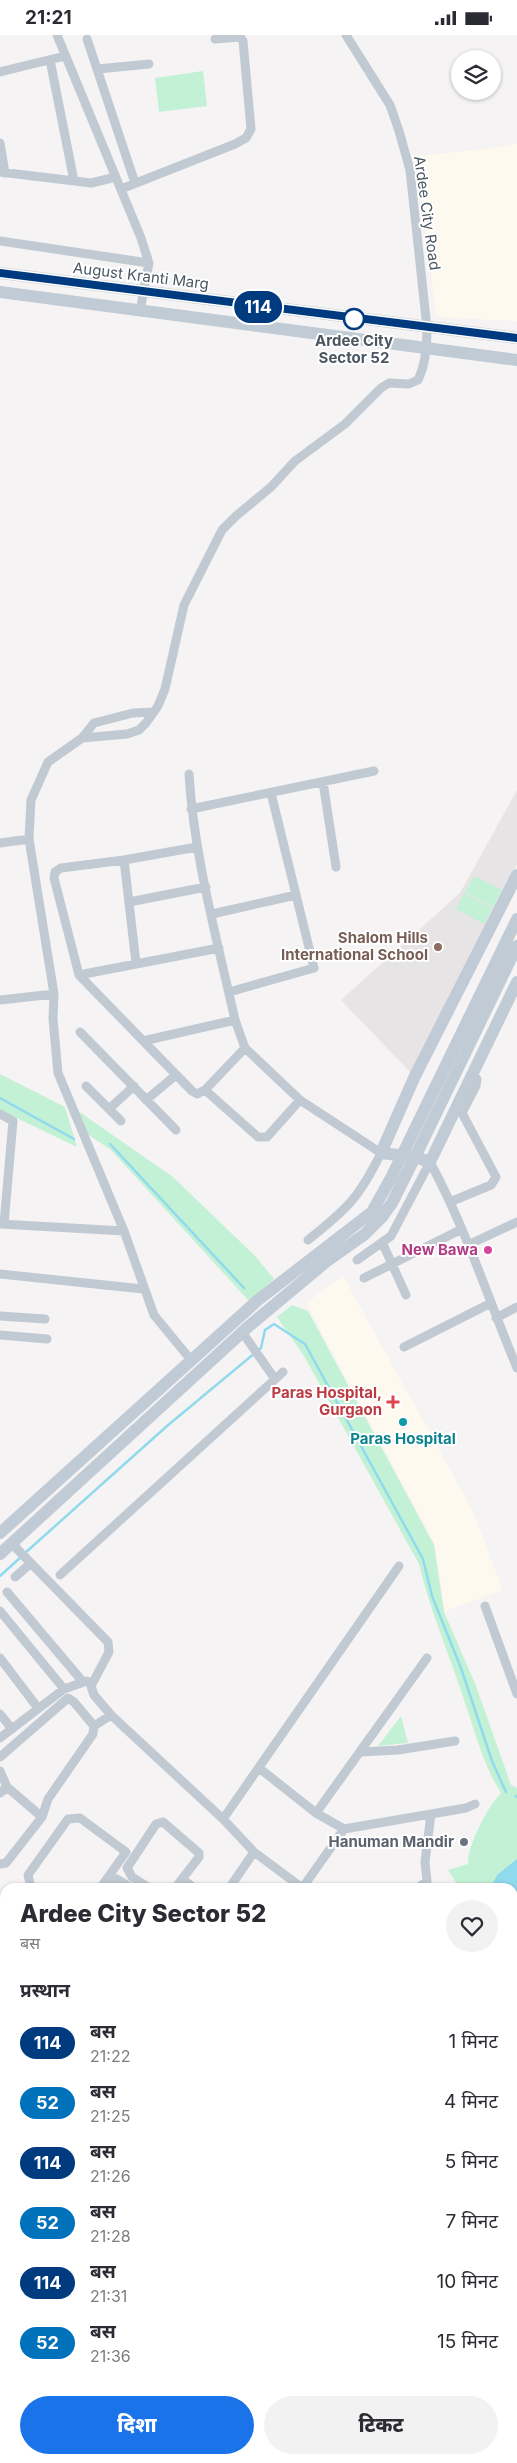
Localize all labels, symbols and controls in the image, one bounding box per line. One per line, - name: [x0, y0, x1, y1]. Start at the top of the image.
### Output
- text: 21:21: [25, 6, 72, 29]
- map controls: [451, 50, 501, 100]
- button: layers: [451, 50, 501, 100]
- street label: Ardee City Road: [410, 155, 445, 271]
- street label: August Kranti Marg: [72, 258, 210, 293]
- line badge: 114: [229, 291, 287, 323]
- text: 114: [244, 296, 272, 317]
- marker: Ardee City Sector 52: [343, 308, 365, 330]
- place label: Ardee City Sector 52: [315, 331, 393, 367]
- place label: Shalom Hills International School: [281, 928, 428, 964]
- marker: Shalom Hills International School: [432, 941, 444, 953]
- place label: New Bawa: [401, 1240, 478, 1259]
- marker: New Bawa: [482, 1244, 494, 1256]
- place label: Paras Hospital, Gurgaon: [272, 1383, 382, 1419]
- marker: Paras Hospital, Gurgaon: [386, 1395, 400, 1409]
- marker: Paras Hospital: [397, 1416, 409, 1428]
- place label: Paras Hospital: [350, 1429, 456, 1448]
- place label: Hanuman Mandir: [328, 1832, 454, 1851]
- marker: Hanuman Mandir: [458, 1836, 470, 1848]
- text: Ardee City Sector 52: [20, 1899, 266, 1928]
- button: heart: [446, 1900, 498, 1952]
- text: बस: [20, 1933, 40, 1953]
- text: प्रस्थान: [20, 1979, 70, 2002]
- text: बस: [90, 2020, 116, 2043]
- text: 1 मिनट: [449, 2030, 498, 2053]
- text: 114: [34, 2032, 61, 2053]
- text: 21:22: [90, 2046, 130, 2066]
- text: बस: [90, 2080, 116, 2103]
- text: 4 मिनट: [444, 2090, 498, 2113]
- text: 52: [36, 2092, 59, 2113]
- text: 21:25: [90, 2106, 130, 2126]
- text: बस: [90, 2140, 116, 2163]
- text: 5 मिनट: [445, 2150, 498, 2173]
- text: 114: [34, 2152, 61, 2173]
- text: 21:26: [90, 2166, 131, 2186]
- text: बस: [90, 2200, 116, 2223]
- text: 7 मिनट: [445, 2210, 498, 2233]
- text: 52: [36, 2212, 59, 2233]
- text: 21:28: [90, 2226, 131, 2246]
- text: बस: [90, 2260, 116, 2283]
- text: 10 मिनट: [437, 2270, 498, 2293]
- text: 114: [34, 2272, 61, 2293]
- text: 21:31: [90, 2286, 127, 2306]
- text: बस: [90, 2320, 116, 2343]
- text: 15 मिनट: [437, 2330, 498, 2353]
- text: 52: [36, 2332, 59, 2353]
- text: 21:36: [90, 2346, 131, 2366]
- button: दिशा: [20, 2396, 254, 2454]
- button: टिकट: [264, 2396, 498, 2454]

